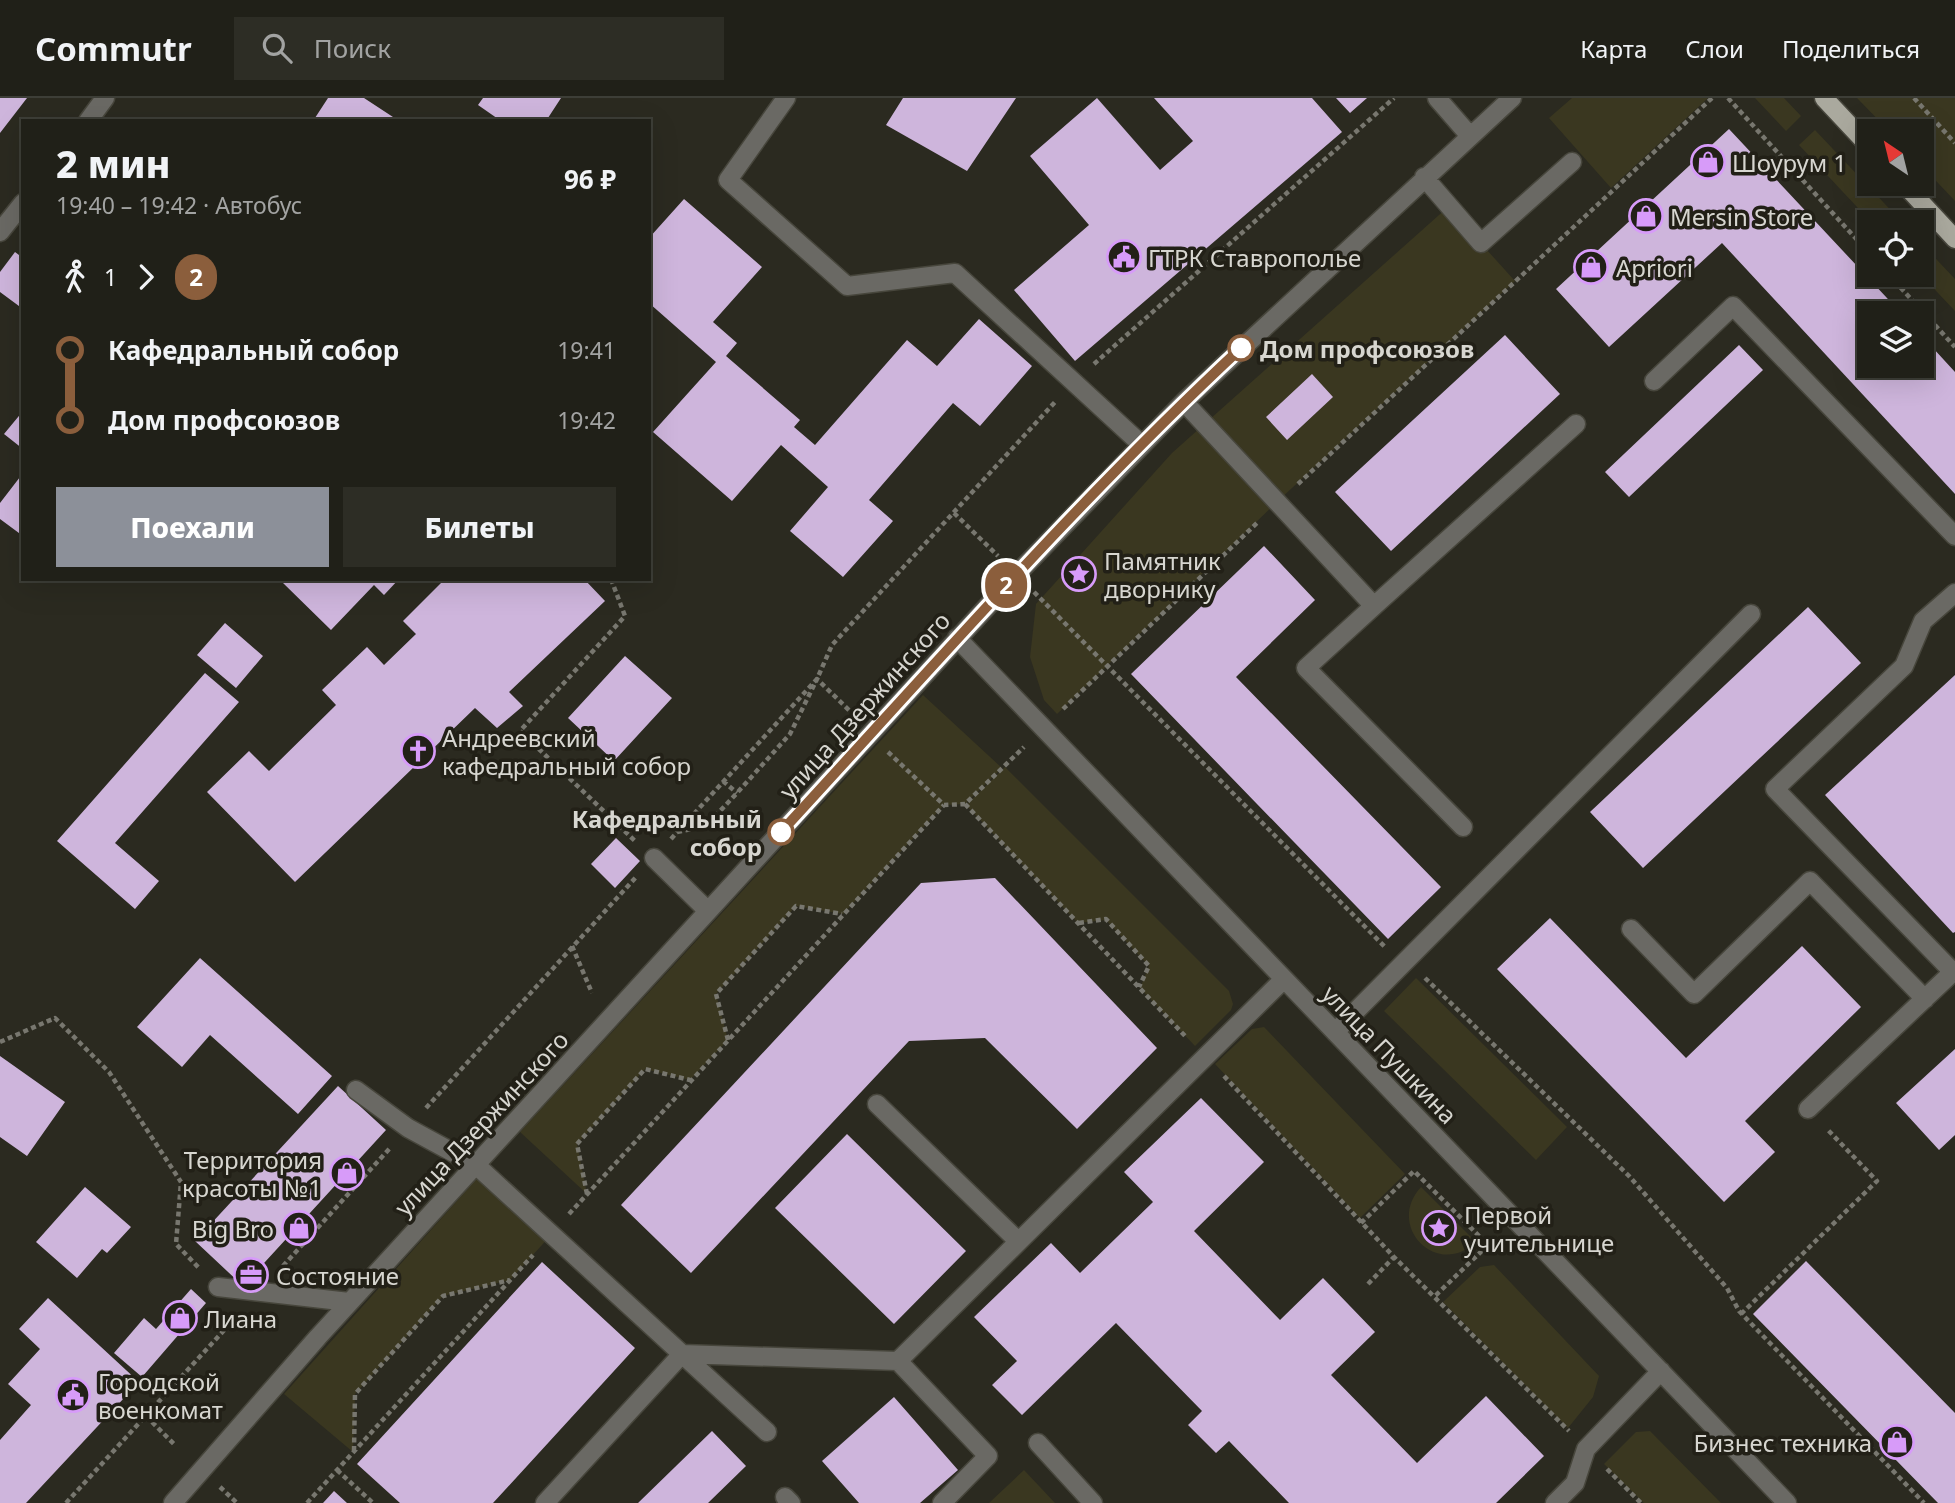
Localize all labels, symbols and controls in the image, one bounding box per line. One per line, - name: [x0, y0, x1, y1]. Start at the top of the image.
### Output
- search box: [234, 17, 724, 80]
- text: Commutr: [35, 26, 192, 71]
- icon: search: [258, 29, 296, 67]
- text: Поиск: [314, 30, 391, 66]
- text: Карта: [1580, 32, 1647, 65]
- text: Слои: [1685, 32, 1744, 65]
- text: Поделиться: [1782, 32, 1920, 65]
- north arrow: [1857, 119, 1934, 196]
- map controls: [1857, 119, 1934, 378]
- text: 2 мин: [56, 137, 171, 189]
- shop icon: Шоурум 1: [1689, 143, 1727, 181]
- place label: Шоурум 1: [1732, 146, 1847, 179]
- text: 96 ₽: [564, 161, 616, 197]
- text: 19:40 – 19:42 · Автобус: [56, 189, 302, 221]
- shop icon: Mersin Store: [1627, 197, 1665, 235]
- place label: Mersin Store: [1670, 200, 1813, 233]
- button: locate: [1857, 210, 1934, 287]
- public building icon: ГТРК Ставрополье: [1105, 238, 1143, 276]
- place label: ГТРК Ставрополье: [1148, 241, 1361, 274]
- shop icon: Apriori: [1572, 248, 1610, 286]
- place label: Apriori: [1616, 251, 1693, 284]
- icon: walk: [56, 258, 94, 296]
- icon: forward: [127, 258, 165, 296]
- text: 2: [189, 260, 203, 293]
- text: 1: [104, 261, 117, 293]
- button: layers: [1857, 301, 1934, 378]
- text: Кафедральный собор: [108, 332, 399, 368]
- place label: Дом профсоюзов: [1260, 332, 1474, 365]
- text: 19:41: [557, 334, 616, 366]
- marker: Дом профсоюзов: [1228, 335, 1254, 361]
- text: Дом профсоюзов: [108, 402, 340, 438]
- text: 19:42: [557, 404, 616, 436]
- button: Поехали: [56, 487, 329, 567]
- button: Билеты: [343, 487, 616, 567]
- place label: Памятник дворнику: [1104, 544, 1221, 605]
- place icon: Памятник дворнику: [1060, 555, 1098, 593]
- line badge: 2: [983, 562, 1029, 608]
- text: 2: [999, 568, 1013, 601]
- street label: улица Дзержинского: [771, 604, 957, 806]
- place label: Андреевский кафедральный собор: [442, 721, 691, 782]
- church icon: Андреевский кафедральный собор: [399, 732, 437, 770]
- place label: Кафедральный собор: [572, 802, 762, 863]
- marker: Кафедральный собор: [768, 819, 794, 845]
- street label: улица Пушкина: [1315, 977, 1465, 1131]
- street label: улица Дзержинского: [387, 1023, 575, 1223]
- place label: Территория красоты №1: [182, 1143, 322, 1204]
- shop icon: Территория красоты №1: [328, 1154, 366, 1192]
- place label: Первой учительнице: [1464, 1198, 1614, 1259]
- shop icon: Big Bro: [280, 1209, 318, 1247]
- place icon: Первой учительнице: [1420, 1209, 1458, 1247]
- place label: Big Bro: [192, 1212, 274, 1245]
- office icon: Состояние: [232, 1256, 270, 1294]
- place label: Состояние: [276, 1259, 399, 1292]
- shop icon: Лиана: [161, 1299, 199, 1337]
- place label: Лиана: [204, 1302, 277, 1335]
- place label: Городской военкомат: [98, 1365, 223, 1426]
- public building icon: Городской военкомат: [54, 1376, 92, 1414]
- shop icon: Бизнес техника: [1878, 1423, 1916, 1461]
- place label: Бизнес техника: [1693, 1426, 1872, 1459]

